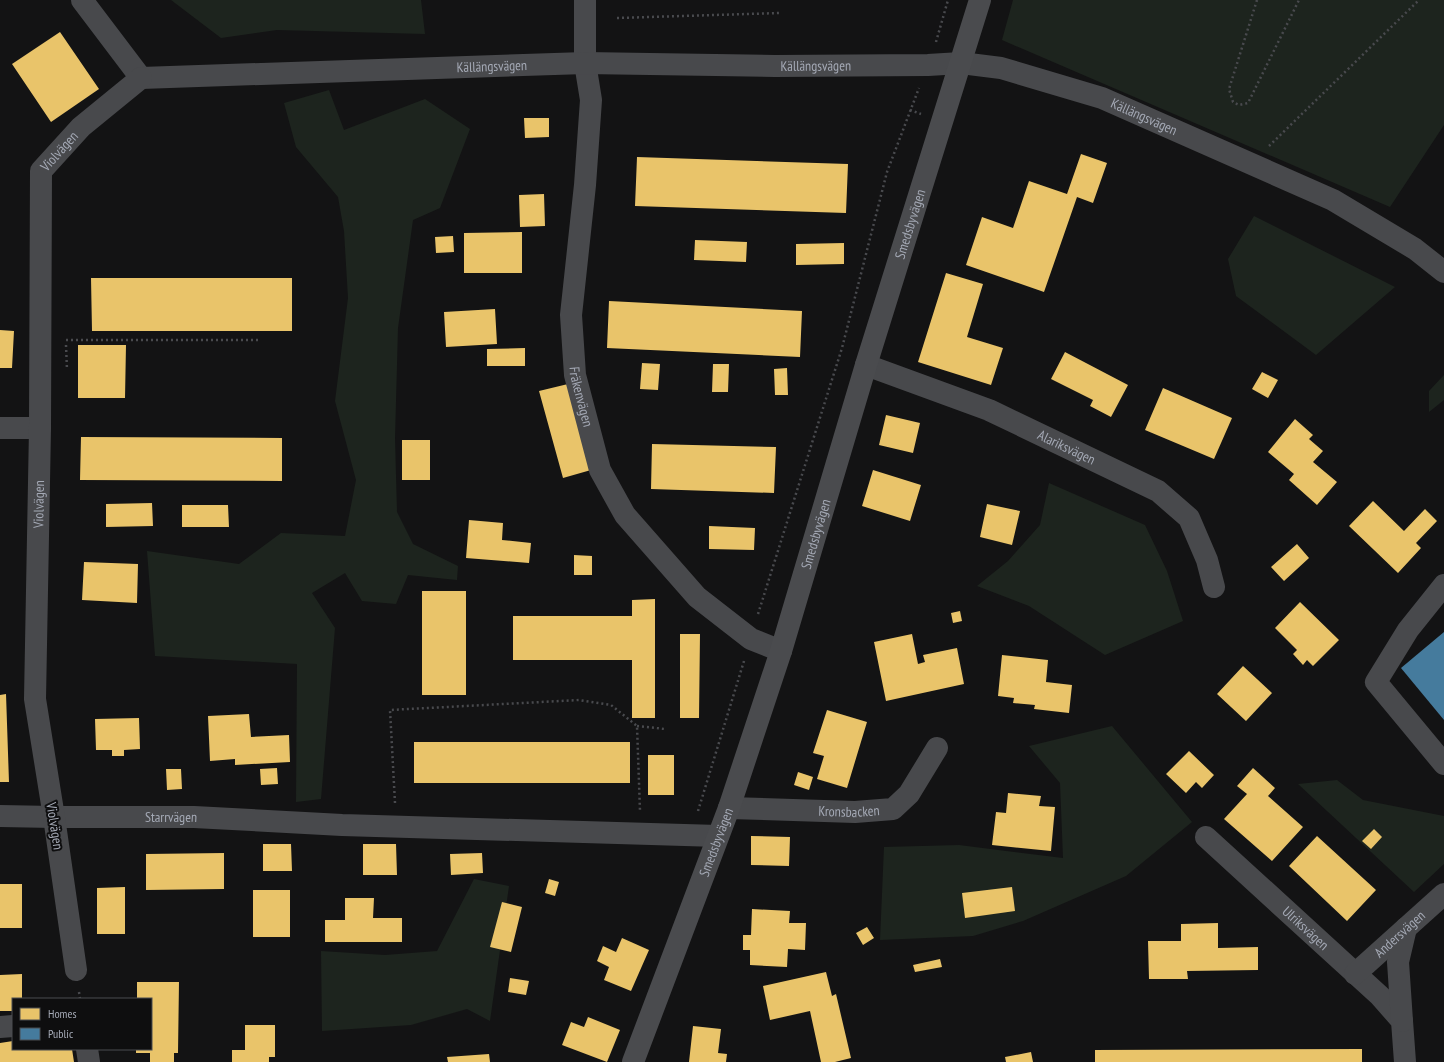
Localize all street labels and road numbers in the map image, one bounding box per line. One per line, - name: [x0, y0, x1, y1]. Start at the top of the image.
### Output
- street label: Källängsvägen: [456, 56, 527, 76]
- street label: Källängsvägen: [780, 57, 851, 75]
- street label: Källängsvägen: [1108, 94, 1180, 139]
- street label: Violvägen: [36, 127, 82, 176]
- street label: Smedsbyvägen: [891, 187, 929, 261]
- street label: Fräkenvägen: [565, 366, 597, 429]
- street label: Alariksvägen: [1035, 426, 1098, 469]
- street label: Violvägen: [29, 480, 48, 529]
- street label: Smedsbyvägen: [797, 497, 835, 571]
- street label: Violvägen: [42, 800, 68, 851]
- street label: Kronsbacken: [818, 801, 880, 821]
- street label: Smedsbyvägen: [695, 805, 737, 879]
- street label: Starrvägen: [145, 808, 198, 826]
- street label: Ulriksvägen: [1279, 902, 1333, 954]
- street label: Andersvägen: [1370, 906, 1429, 961]

